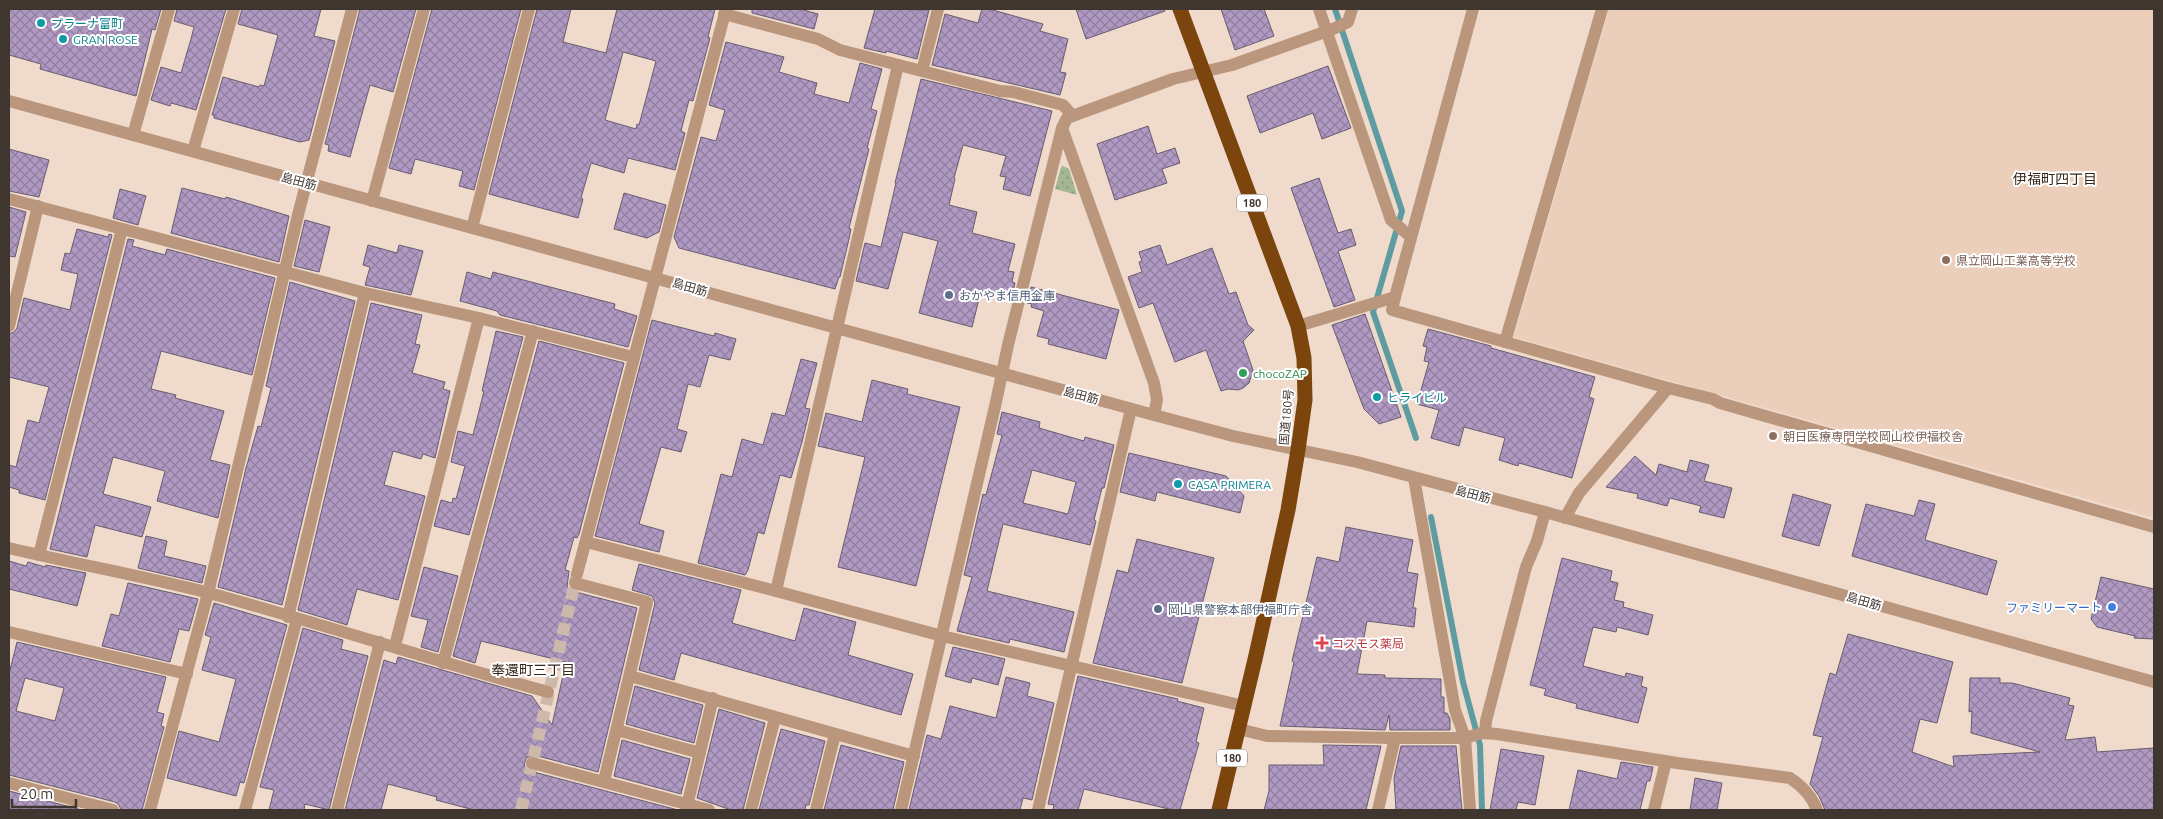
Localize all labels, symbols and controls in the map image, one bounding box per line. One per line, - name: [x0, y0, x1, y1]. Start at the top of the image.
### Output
- marker: プラーナ富町: [35, 17, 47, 29]
- place label: プラーナ富町: [51, 17, 123, 30]
- marker: GRAN ROSE: [57, 33, 69, 45]
- place label: GRAN ROSE: [73, 33, 138, 46]
- street label: 島田筋: [280, 170, 318, 192]
- district label: 伊福町四丁目: [2013, 171, 2097, 187]
- road number: 180: [1237, 194, 1267, 212]
- marker: 県立岡山工業高等学校: [1940, 254, 1952, 266]
- place label: 県立岡山工業高等学校: [1956, 254, 2076, 267]
- street label: 島田筋: [671, 276, 709, 298]
- marker: おかやま信用金庫: [943, 289, 955, 301]
- place label: おかやま信用金庫: [959, 289, 1055, 302]
- marker: chocoZAP: [1237, 367, 1249, 379]
- place label: chocoZAP: [1253, 367, 1307, 380]
- street label: 島田筋: [1062, 384, 1100, 406]
- street label: 国道180号: [1277, 388, 1295, 446]
- marker: ヒライビル: [1371, 391, 1383, 403]
- place label: ヒライビル: [1387, 391, 1447, 404]
- marker: 朝日医療専門学校岡山校伊福校舎: [1767, 430, 1779, 442]
- place label: 朝日医療専門学校岡山校伊福校舎: [1783, 430, 1963, 443]
- marker: CASA PRIMERA: [1172, 478, 1184, 490]
- place label: CASA PRIMERA: [1188, 478, 1271, 491]
- street label: 島田筋: [1454, 483, 1492, 505]
- street label: 島田筋: [1845, 590, 1883, 612]
- place label: ファミリーマート: [2006, 601, 2102, 614]
- marker: ファミリーマート: [2106, 601, 2118, 613]
- marker: 岡山県警察本部伊福町庁舎: [1152, 603, 1164, 615]
- place label: 岡山県警察本部伊福町庁舎: [1168, 603, 1312, 616]
- marker: コスモス薬局: [1316, 637, 1328, 649]
- place label: コスモス薬局: [1332, 637, 1404, 650]
- district label: 奉還町三丁目: [491, 662, 575, 678]
- road number: 180: [1217, 750, 1247, 766]
- scale bar: [12, 776, 76, 808]
- text: 20 m: [20, 785, 53, 802]

